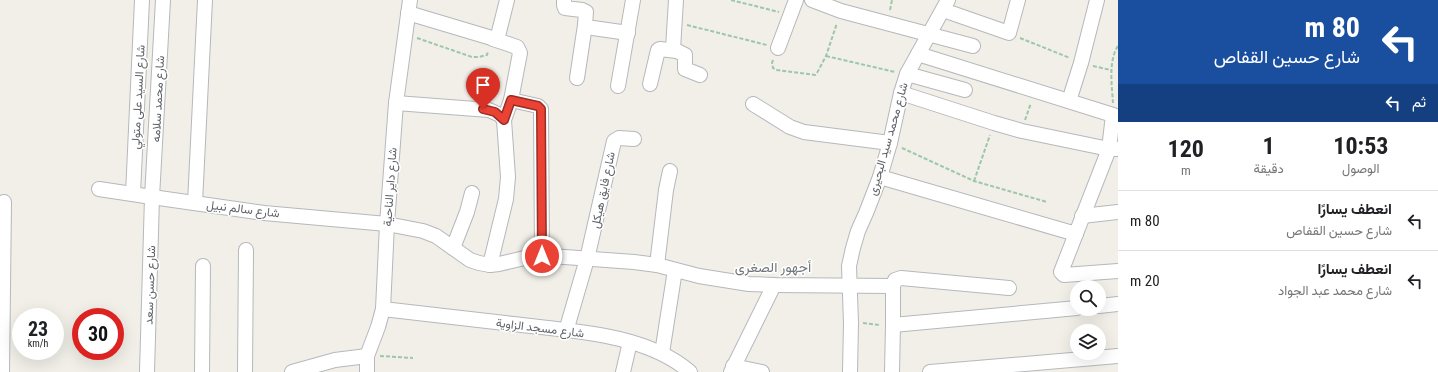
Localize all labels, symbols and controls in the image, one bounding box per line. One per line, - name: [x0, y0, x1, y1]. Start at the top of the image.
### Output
- text: 80 m: [1304, 11, 1360, 44]
- icon: left: [1374, 16, 1426, 68]
- street label: شارع السيد على متولي: [128, 44, 151, 150]
- text: شارع حسين القفاص: [1214, 46, 1360, 67]
- street label: شارع محمد سلامه: [149, 55, 169, 143]
- pin: [466, 68, 500, 109]
- icon: arrive: [472, 74, 494, 96]
- street label: شارع محمد سيد البحيرى: [865, 81, 913, 198]
- icon: left: [1382, 92, 1404, 114]
- text: ثم: [1412, 93, 1426, 111]
- text: 1: [1263, 132, 1275, 160]
- text: 10:53: [1333, 132, 1388, 160]
- text: 120: [1168, 135, 1204, 163]
- street label: شارع داير الناحية: [380, 147, 402, 227]
- street label: شارع فايق هيكل: [588, 150, 620, 230]
- text: دقيقة: [1254, 161, 1284, 176]
- text: الوصول: [1342, 161, 1380, 176]
- text: m: [1181, 163, 1191, 178]
- street label: شارع سالم نبيل: [205, 198, 280, 222]
- text: انعطف يسارًا: [1318, 200, 1392, 218]
- icon: left: [1404, 210, 1426, 232]
- text: 80 m: [1130, 212, 1160, 230]
- text: شارع حسين القفاص: [1286, 223, 1392, 238]
- position arrow: [521, 235, 563, 277]
- street label: شارع حسن سعد: [142, 245, 160, 325]
- district label: أجهور الصغرى: [735, 259, 811, 276]
- text: انعطف يسارًا: [1318, 260, 1392, 278]
- icon: left: [1404, 270, 1426, 292]
- text: 20 m: [1130, 272, 1160, 290]
- map controls: [1070, 280, 1106, 360]
- button: search: [1070, 280, 1106, 316]
- text: شارع محمد عبد الجواد: [1278, 283, 1392, 298]
- speed limit sign: 30: [72, 308, 124, 360]
- street label: شارع مسجد الزاوية: [495, 316, 585, 342]
- text: 23: [28, 317, 48, 341]
- button: layers: [1070, 324, 1106, 360]
- text: km/h: [28, 338, 48, 349]

